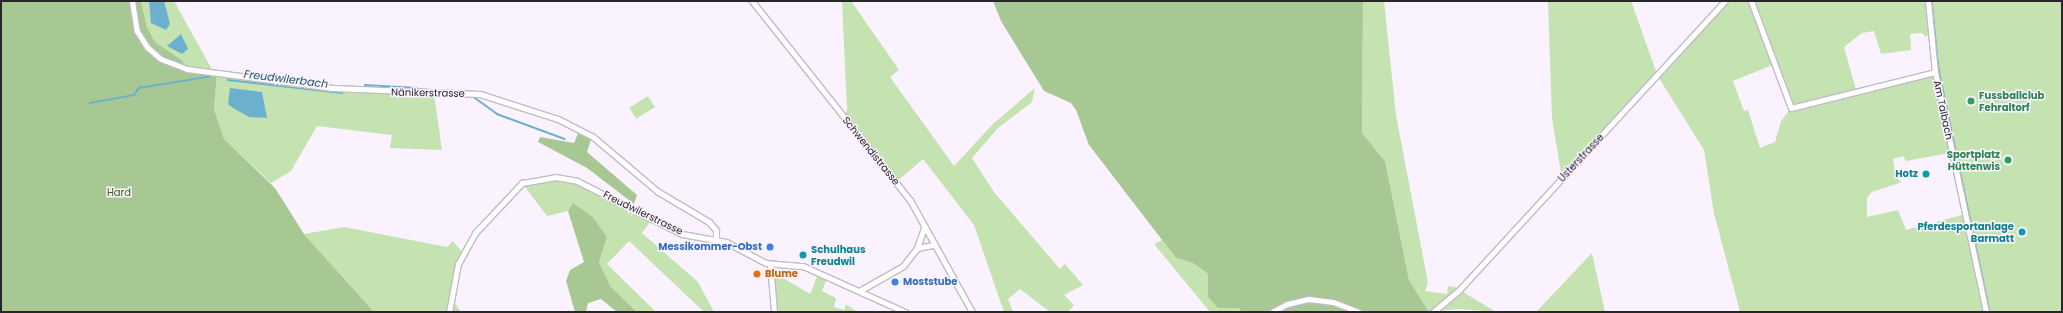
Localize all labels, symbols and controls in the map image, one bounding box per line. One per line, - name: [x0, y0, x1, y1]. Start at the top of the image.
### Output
- water label: Freudwilerbach: [243, 67, 329, 91]
- street label: Am Talbach: [1931, 79, 1955, 141]
- street label: Nänikerstrasse: [391, 86, 465, 100]
- place label: Fussballclub Fehraltorf: [1979, 89, 2044, 112]
- marker: Fussballclub Fehraltorf: [1966, 96, 1976, 106]
- street label: Schwendistrasse: [840, 114, 902, 188]
- street label: Usterstrasse: [1556, 131, 1606, 185]
- place label: Sportplatz Hüttenwis: [1947, 148, 2000, 172]
- marker: Sportplatz Hüttenwis: [2003, 155, 2013, 165]
- place label: Hotz: [1895, 168, 1918, 180]
- marker: Hotz: [1921, 169, 1931, 179]
- park label: Hard: [107, 187, 131, 199]
- street label: Freudwilerstrasse: [601, 189, 685, 237]
- place label: Pferdesportanlage Barmatt: [1917, 220, 2014, 244]
- marker: Pferdesportanlage Barmatt: [2017, 227, 2027, 237]
- place label: Messikommer-Obst: [658, 241, 762, 253]
- marker: Messikommer-Obst: [765, 242, 775, 252]
- place label: Schulhaus Freudwil: [811, 243, 865, 266]
- marker: Schulhaus Freudwil: [798, 250, 808, 260]
- place label: Blume: [765, 268, 798, 280]
- marker: Blume: [752, 269, 762, 279]
- place label: Moststube: [903, 276, 958, 288]
- marker: Moststube: [890, 277, 900, 287]

